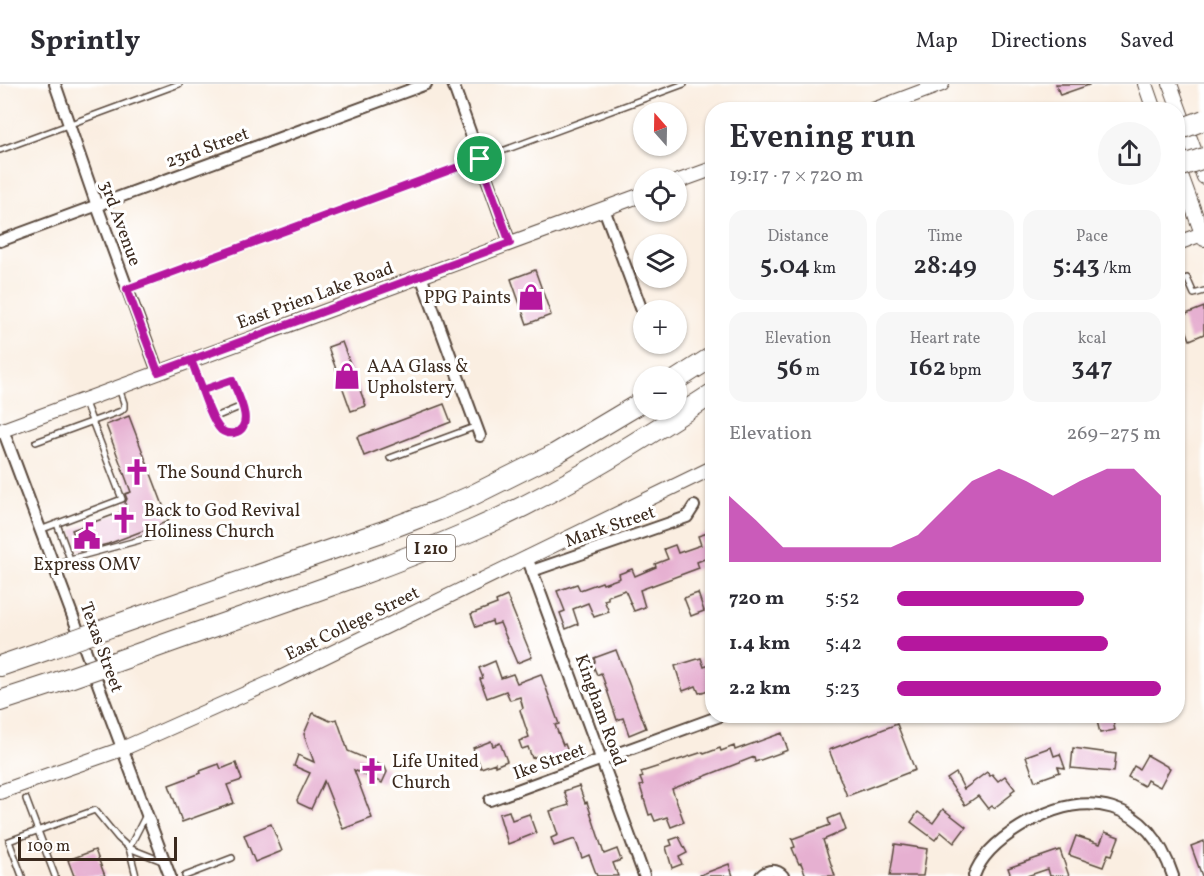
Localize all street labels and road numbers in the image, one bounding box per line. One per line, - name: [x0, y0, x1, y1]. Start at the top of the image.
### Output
- street label: 23rd Street: [162, 122, 253, 175]
- street label: 3rd Avenue: [93, 177, 147, 270]
- street label: East Prien Lake Road: [234, 256, 397, 336]
- street label: Mark Street: [562, 500, 659, 555]
- road number: I 210: [407, 535, 455, 561]
- street label: East College Street: [281, 581, 424, 668]
- street label: Texas Street: [73, 599, 129, 696]
- street label: Kingham Road: [568, 651, 631, 770]
- street label: Ike Street: [510, 738, 589, 787]

